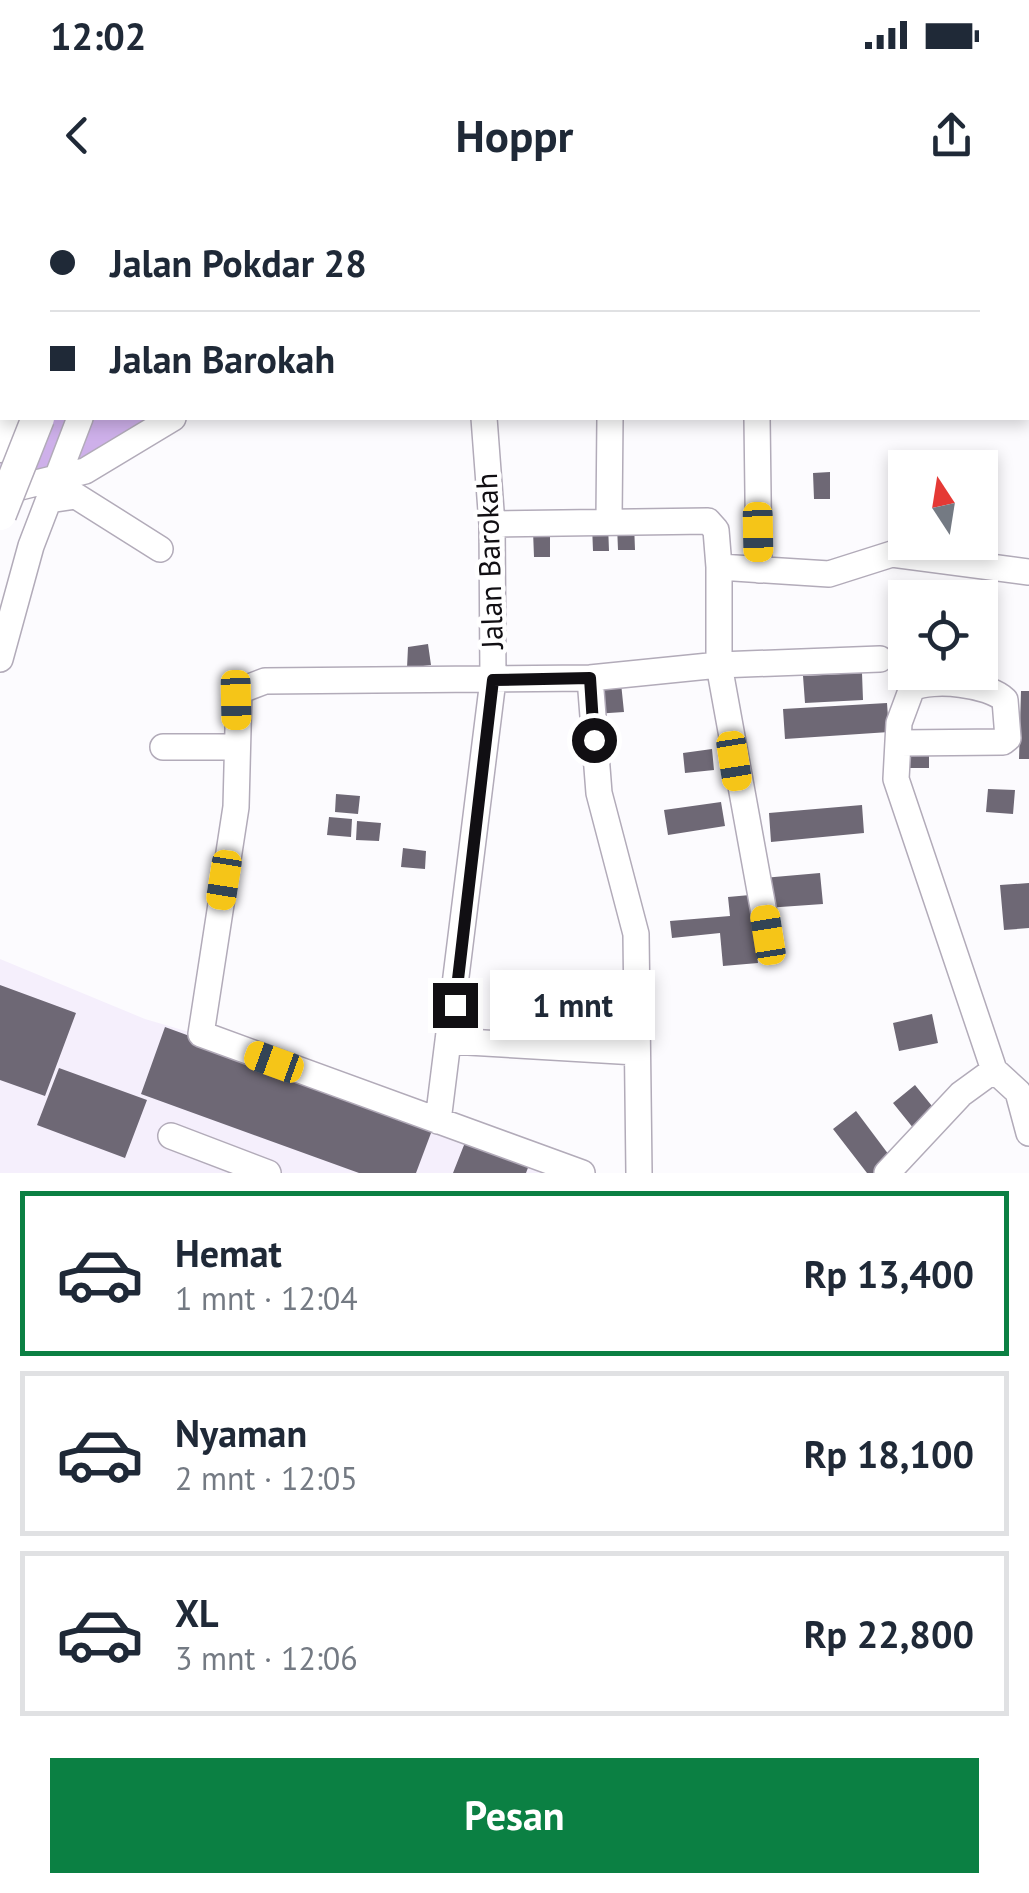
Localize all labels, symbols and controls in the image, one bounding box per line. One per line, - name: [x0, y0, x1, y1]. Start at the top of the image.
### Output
- text: 12:02: [50, 11, 146, 60]
- text: Hoppr: [456, 106, 573, 164]
- icon: back: [50, 108, 105, 163]
- icon: share: [924, 108, 979, 163]
- text: Jalan Pokdar 28: [110, 238, 367, 287]
- text: Jalan Barokah: [110, 334, 335, 383]
- north arrow: [888, 450, 998, 560]
- map controls: [888, 450, 998, 690]
- street label: Jalan Barokah: [466, 472, 511, 652]
- car: [742, 502, 774, 562]
- button: locate: [888, 580, 998, 690]
- car: [220, 670, 252, 730]
- route start: [572, 718, 617, 763]
- car: [714, 729, 754, 793]
- car: [204, 848, 244, 912]
- car: [748, 903, 788, 967]
- callout: 1 mnt: [490, 970, 655, 1040]
- route end: [433, 983, 478, 1028]
- text: 1 mnt: [532, 984, 613, 1026]
- car: [241, 1038, 307, 1086]
- text: Hemat: [175, 1228, 282, 1277]
- icon: car: [55, 1229, 145, 1319]
- text: Rp 13,400: [804, 1249, 974, 1298]
- text: 1 mnt · 12:04: [175, 1277, 358, 1319]
- text: Nyaman: [175, 1408, 307, 1457]
- icon: car: [55, 1409, 145, 1499]
- text: Rp 18,100: [804, 1429, 974, 1478]
- text: 2 mnt · 12:05: [175, 1457, 358, 1499]
- text: XL: [175, 1588, 219, 1637]
- icon: car: [55, 1589, 145, 1679]
- text: Rp 22,800: [804, 1609, 974, 1658]
- text: 3 mnt · 12:06: [175, 1637, 358, 1679]
- button: Pesan: [50, 1758, 979, 1873]

